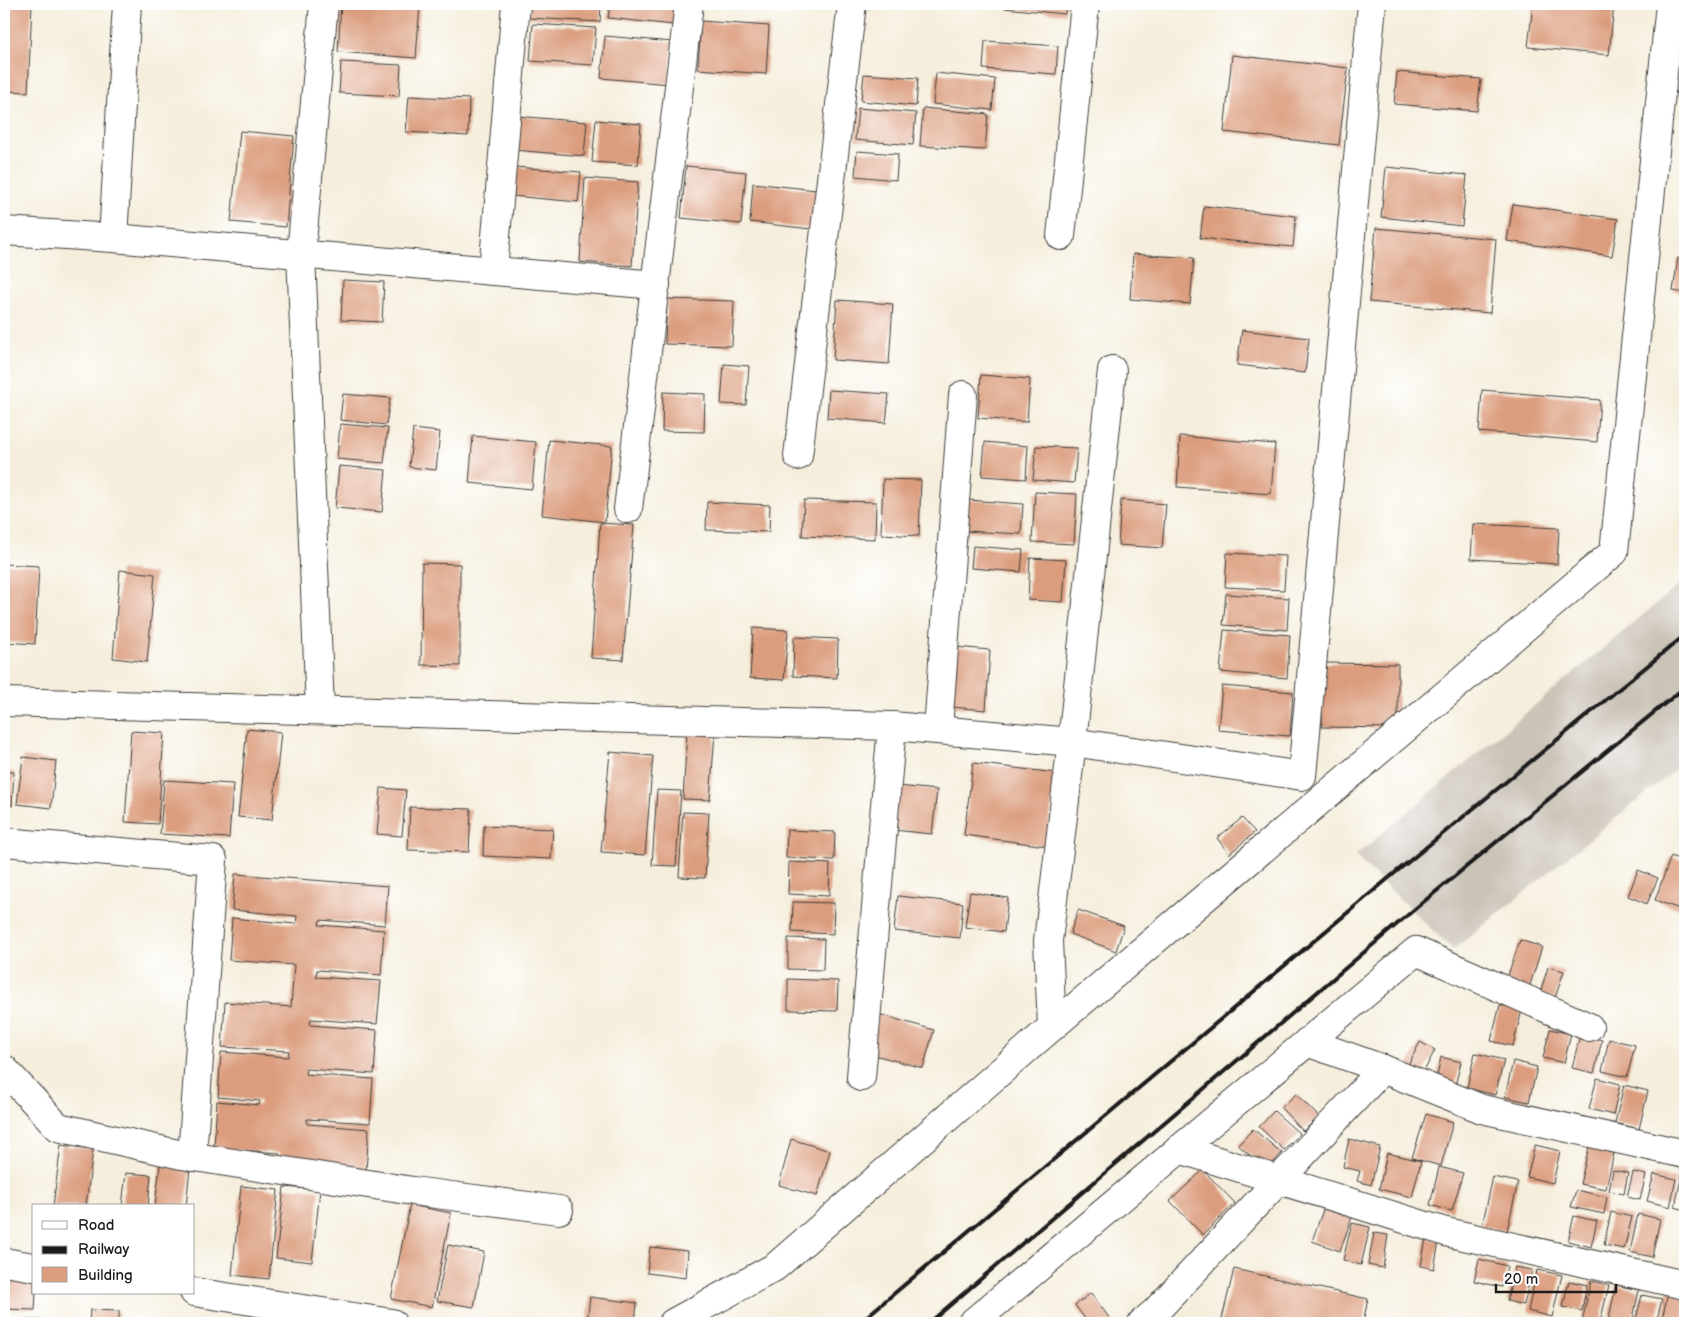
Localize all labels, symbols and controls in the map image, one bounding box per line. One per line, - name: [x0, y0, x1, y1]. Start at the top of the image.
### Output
- legend: [32, 1204, 195, 1294]
- text: Road: [78, 1216, 114, 1235]
- text: Railway: [78, 1240, 129, 1259]
- scale bar: [1496, 1262, 1616, 1294]
- text: Building: [78, 1266, 133, 1285]
- text: 20 m: [1504, 1270, 1538, 1289]

